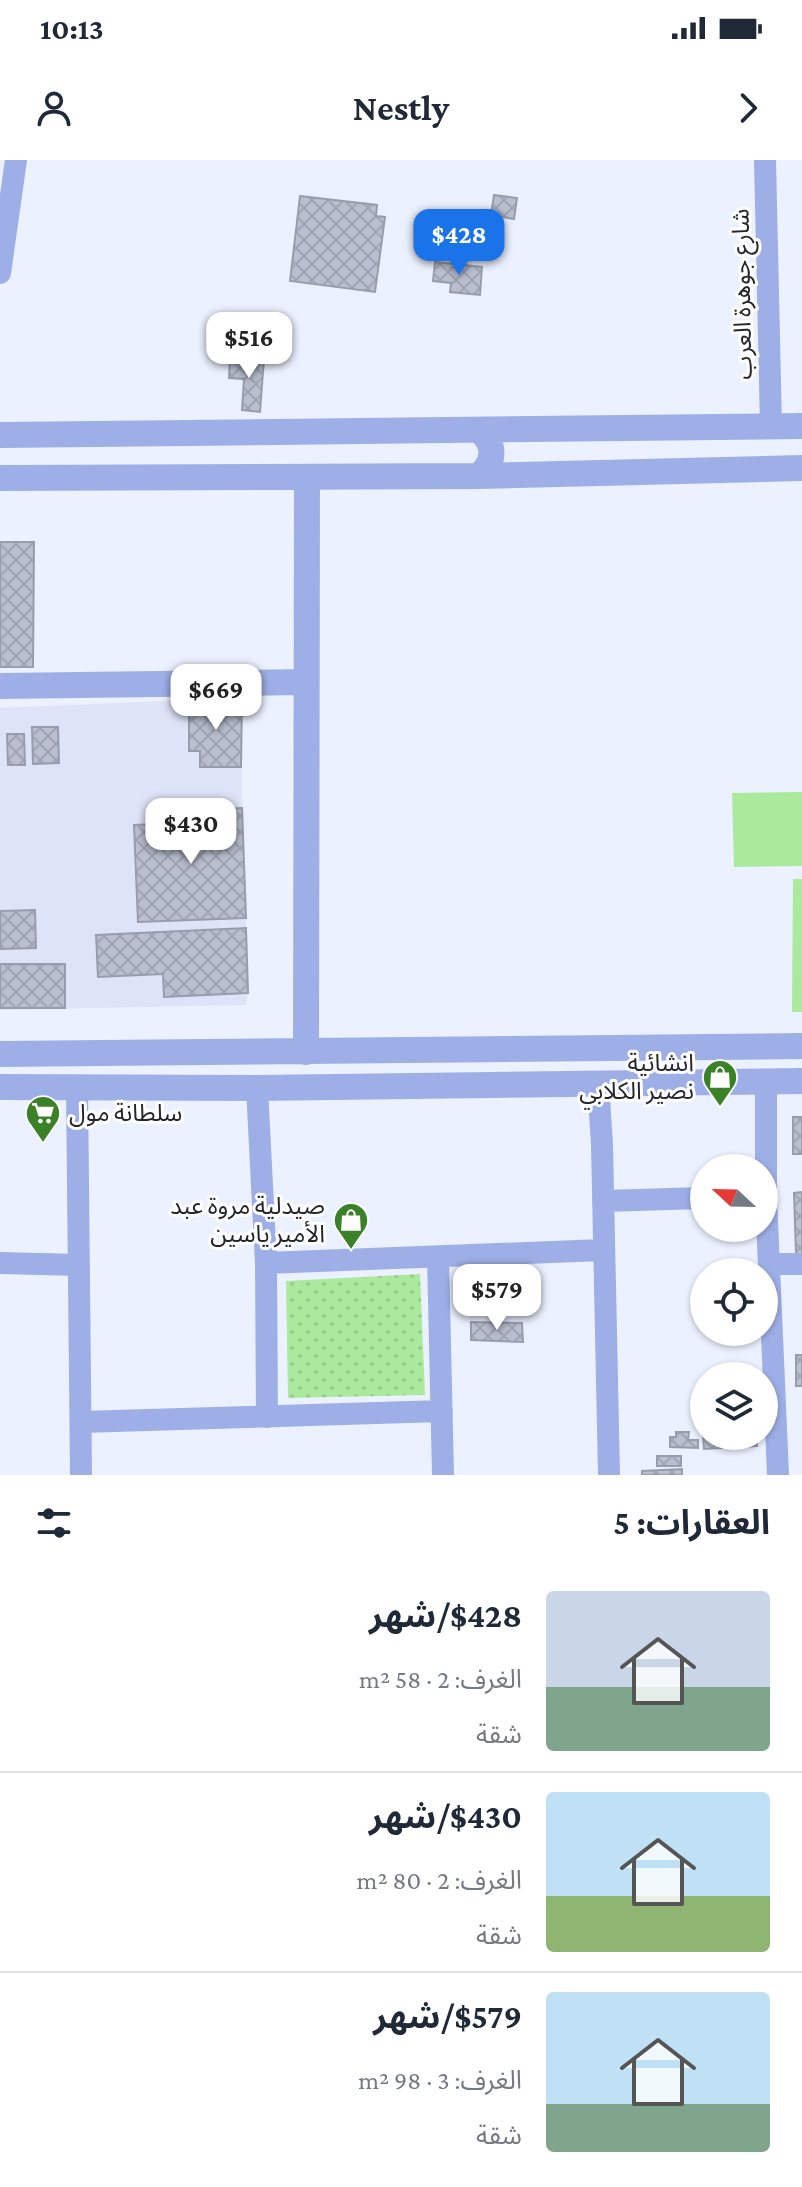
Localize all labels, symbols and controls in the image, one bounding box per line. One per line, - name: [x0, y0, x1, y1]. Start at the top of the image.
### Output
- text: 10:13: [40, 12, 104, 45]
- icon: person: [32, 86, 76, 130]
- icon: forward: [726, 86, 770, 130]
- text: Nestly: [353, 88, 449, 128]
- street label: شارع جوهرة العرب: [727, 208, 760, 380]
- pin: $428: [412, 209, 506, 277]
- text: $428: [431, 220, 487, 249]
- pin: $516: [202, 312, 296, 380]
- text: $516: [224, 323, 274, 352]
- pin: $669: [169, 664, 263, 732]
- text: $669: [189, 675, 243, 704]
- pin: $430: [144, 798, 238, 866]
- text: $430: [163, 809, 219, 838]
- place label: انشائية نصير الكلابي: [579, 1049, 694, 1110]
- shop icon: انشائية نصير الكلابي: [701, 1058, 739, 1108]
- supermarket icon: سلطانة مول: [24, 1094, 62, 1144]
- place label: سلطانة مول: [69, 1099, 182, 1127]
- north arrow: [690, 1154, 778, 1242]
- map controls: [690, 1154, 778, 1450]
- place label: صيدلية مروة عبد الأمير ياسين: [170, 1192, 325, 1248]
- shop icon: صيدلية مروة عبد الأمير ياسين: [332, 1201, 370, 1251]
- button: locate: [690, 1258, 778, 1346]
- pin: $579: [450, 1264, 544, 1332]
- text: $579: [471, 1275, 523, 1304]
- button: layers: [690, 1362, 778, 1450]
- icon: filters: [32, 1501, 76, 1545]
- text: العقارات: 5: [613, 1504, 770, 1541]
- text: $428/شهر: [369, 1597, 522, 1634]
- icon: home: [610, 1623, 706, 1719]
- text: الغرف: 2 · 58 m²: [359, 1665, 522, 1694]
- text: شقة: [476, 1720, 522, 1749]
- text: $430/شهر: [369, 1798, 522, 1835]
- icon: home: [610, 1824, 706, 1920]
- text: الغرف: 2 · 80 m²: [357, 1866, 522, 1895]
- text: شقة: [476, 1921, 522, 1950]
- text: $579/شهر: [373, 1998, 522, 2035]
- icon: home: [610, 2024, 706, 2120]
- text: الغرف: 3 · 98 m²: [358, 2066, 522, 2095]
- text: شقة: [476, 2121, 522, 2150]

